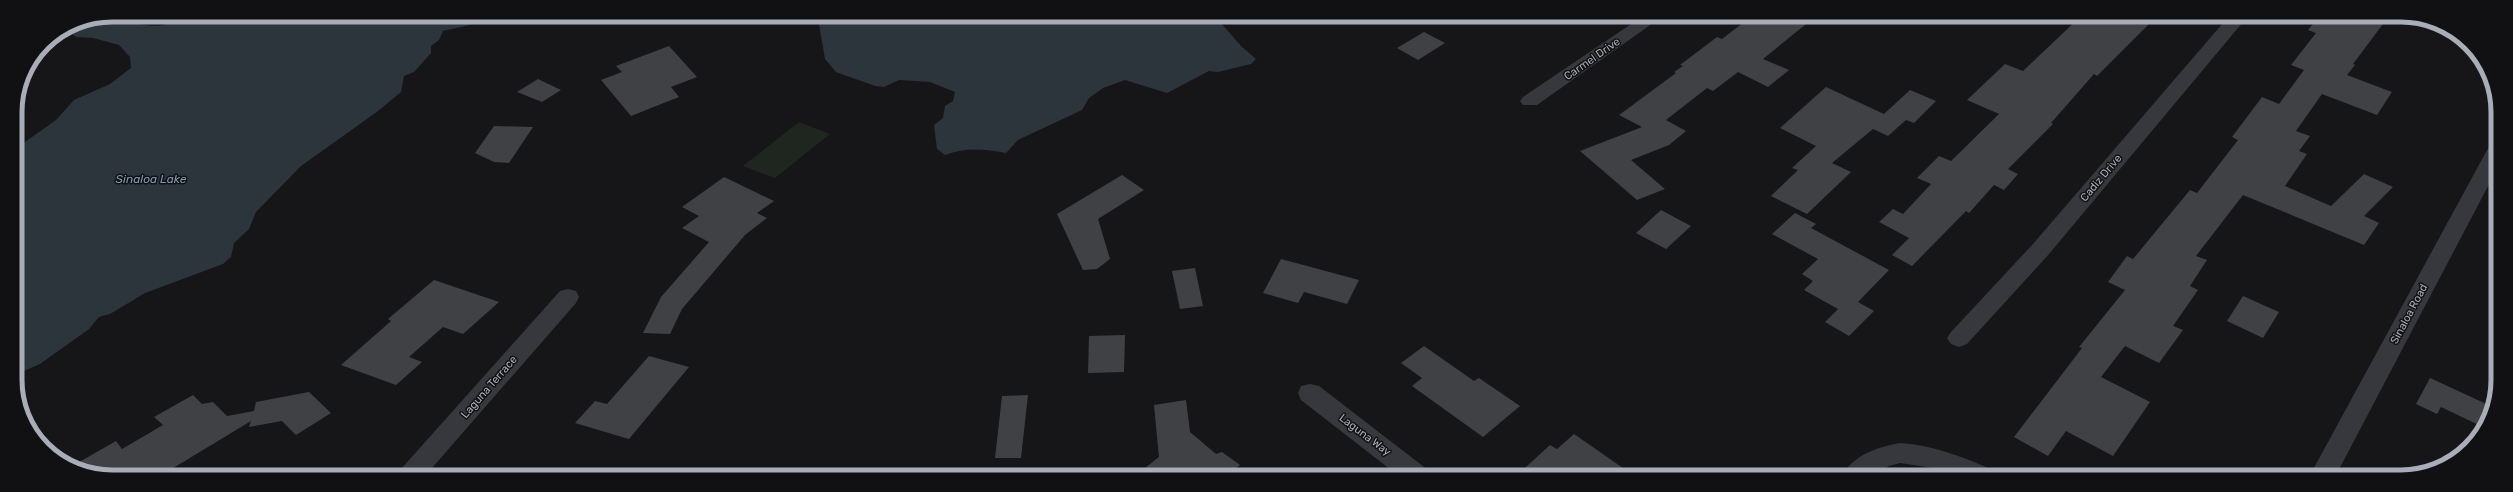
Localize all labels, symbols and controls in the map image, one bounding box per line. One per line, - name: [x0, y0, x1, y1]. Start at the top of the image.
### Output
- street label: Carmel Drive: [1562, 35, 1622, 83]
- street label: Cadiz Drive: [2078, 152, 2124, 204]
- water label: Sinaloa Lake: [116, 172, 187, 186]
- street label: Sinaloa Road: [2388, 282, 2430, 346]
- street label: Laguna Terrace: [458, 353, 520, 421]
- street label: Laguna Way: [1337, 411, 1393, 459]

